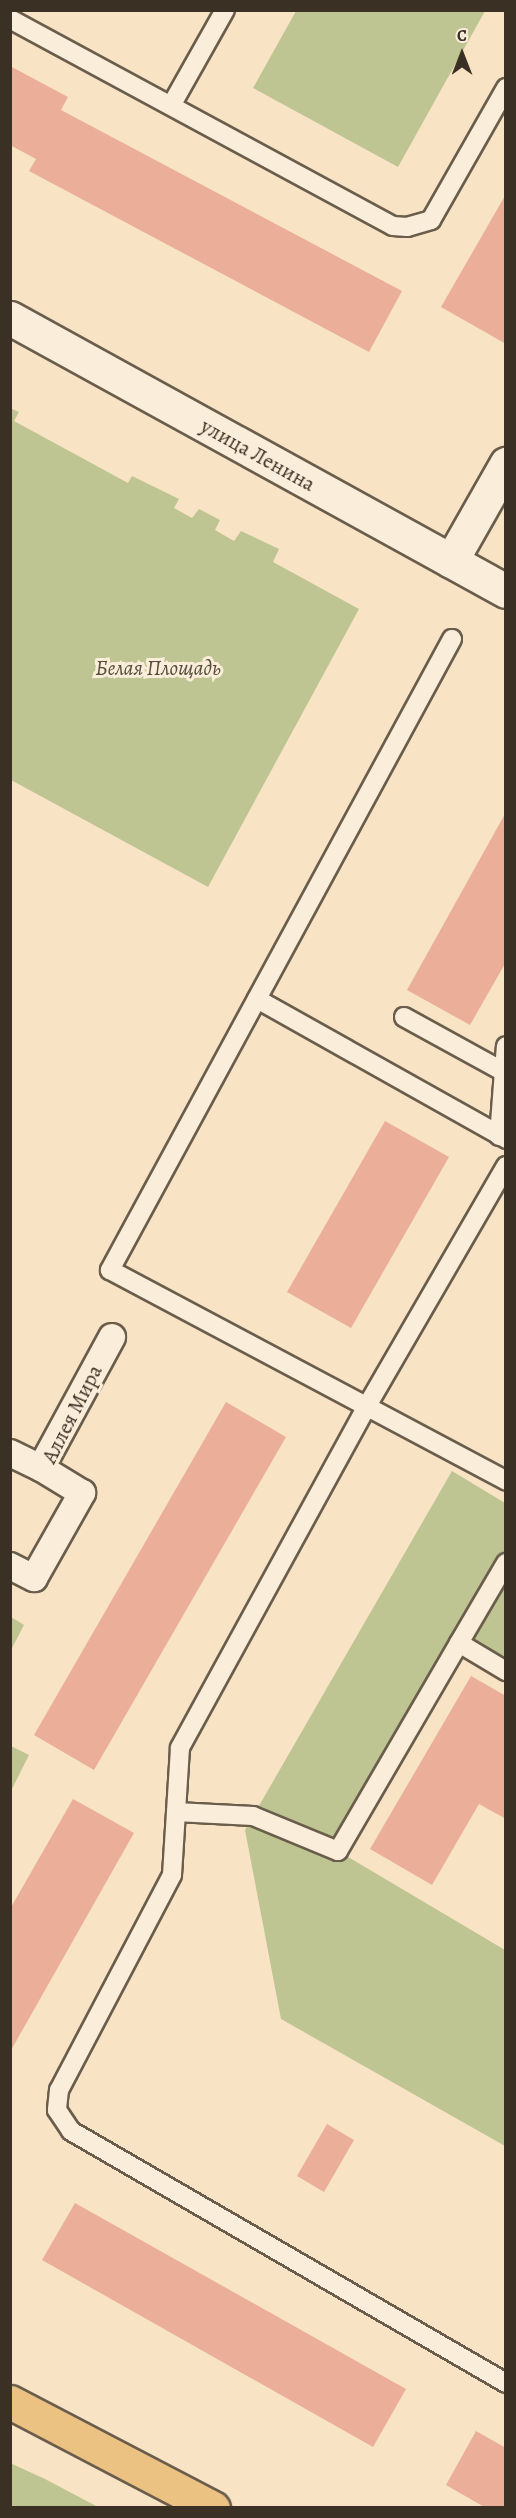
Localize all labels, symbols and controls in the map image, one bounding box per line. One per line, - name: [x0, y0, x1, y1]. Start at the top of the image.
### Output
- north arrow: [432, 24, 492, 84]
- text: С: [457, 25, 467, 47]
- street label: улица Ленина: [196, 413, 320, 497]
- park label: Белая Площадь: [95, 655, 221, 681]
- street label: Аллея Мира: [36, 1361, 108, 1467]

